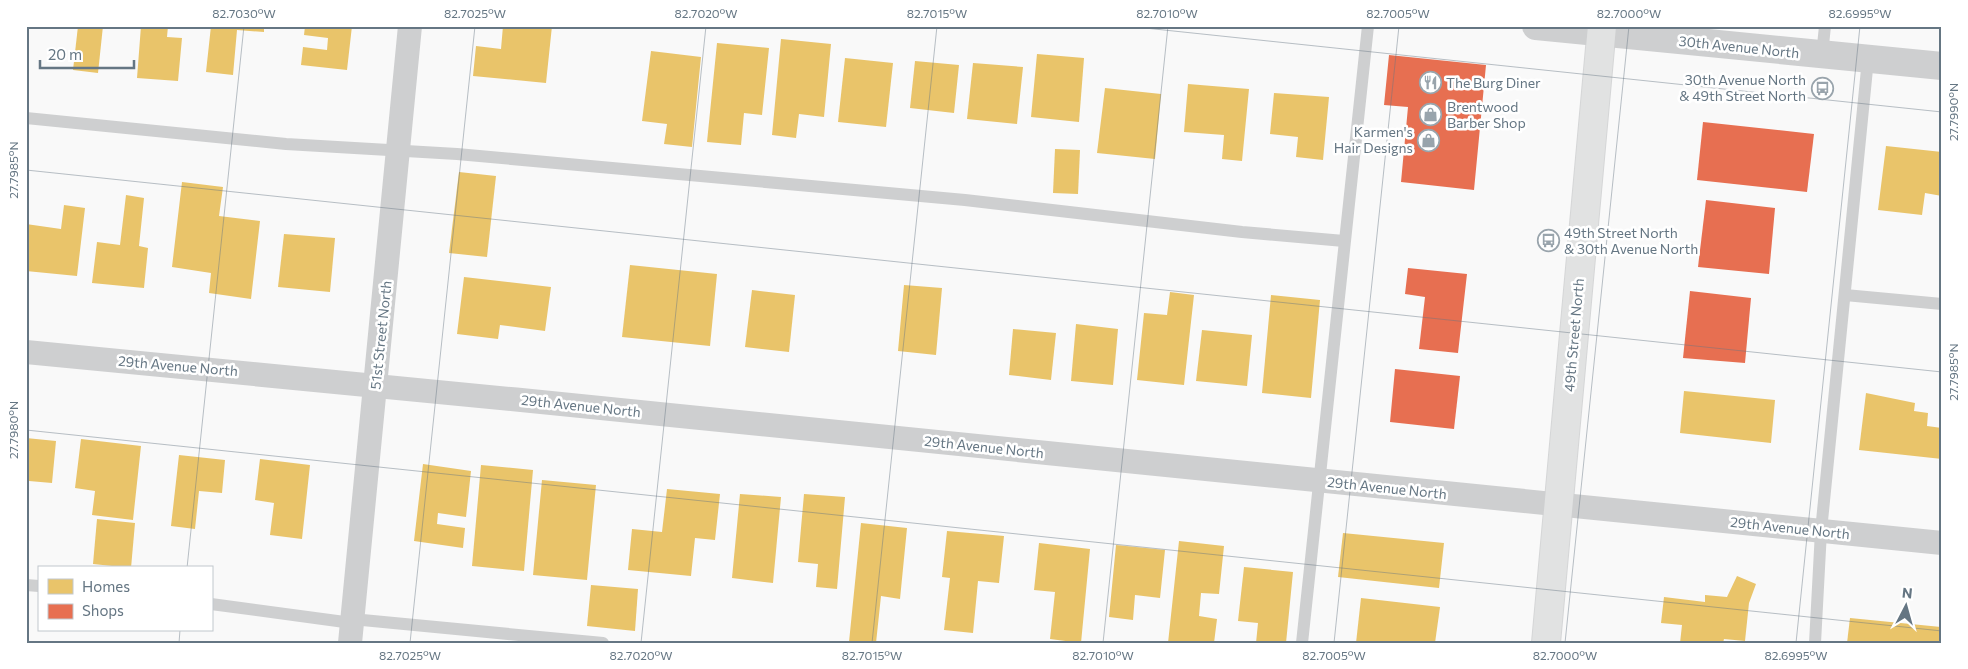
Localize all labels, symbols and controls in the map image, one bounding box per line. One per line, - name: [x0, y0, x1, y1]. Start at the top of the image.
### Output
- text: 82.7030°W: [212, 6, 276, 20]
- text: 82.7025°W: [444, 6, 506, 20]
- text: 82.7020°W: [674, 6, 738, 20]
- text: 82.7015°W: [907, 6, 967, 20]
- text: 82.7010°W: [1136, 6, 1198, 20]
- text: 82.7005°W: [1366, 6, 1430, 20]
- text: 82.7000°W: [1597, 6, 1661, 20]
- text: 82.6995°W: [1828, 6, 1892, 20]
- street label: 30th Avenue North: [1678, 32, 1800, 61]
- scale bar: [40, 38, 134, 70]
- text: 20 m: [48, 45, 82, 63]
- restaurant icon: The Burg Diner: [1418, 71, 1442, 95]
- place label: 30th Avenue North & 49th Street North: [1679, 71, 1806, 104]
- place label: The Burg Diner: [1446, 74, 1541, 91]
- bus stop icon: 30th Avenue North & 49th Street North: [1810, 76, 1834, 100]
- text: 27.7990°N: [1946, 83, 1960, 141]
- place label: Brentwood Barber Shop: [1447, 98, 1526, 131]
- shop icon: Brentwood Barber Shop: [1419, 103, 1443, 127]
- place label: Karmen's Hair Designs: [1334, 123, 1413, 156]
- shop icon: Karmen's Hair Designs: [1417, 128, 1441, 152]
- text: 27.7985°N: [6, 141, 20, 199]
- place label: 49th Street North & 30th Avenue North: [1564, 224, 1698, 257]
- bus stop icon: 49th Street North & 30th Avenue North: [1536, 229, 1560, 253]
- street label: 49th Street North: [1560, 277, 1587, 392]
- street label: 51st Street North: [366, 280, 395, 390]
- text: 27.7985°N: [1946, 343, 1960, 401]
- street label: 29th Avenue North: [117, 352, 239, 379]
- street label: 29th Avenue North: [520, 391, 642, 420]
- text: 27.7980°N: [6, 401, 20, 459]
- street label: 29th Avenue North: [923, 432, 1045, 461]
- street label: 29th Avenue North: [1326, 473, 1448, 502]
- street label: 29th Avenue North: [1729, 513, 1851, 542]
- legend: [38, 566, 212, 632]
- text: Homes: [82, 577, 130, 595]
- north arrow: [1880, 582, 1930, 632]
- text: N: [1901, 584, 1914, 602]
- text: Shops: [82, 601, 124, 619]
- text: 82.7025°W: [379, 648, 441, 662]
- text: 82.7020°W: [609, 648, 673, 662]
- text: 82.7015°W: [842, 648, 902, 662]
- text: 82.7010°W: [1072, 648, 1134, 662]
- text: 82.7005°W: [1302, 648, 1366, 662]
- text: 82.7000°W: [1533, 648, 1597, 662]
- text: 82.6995°W: [1764, 648, 1828, 662]

